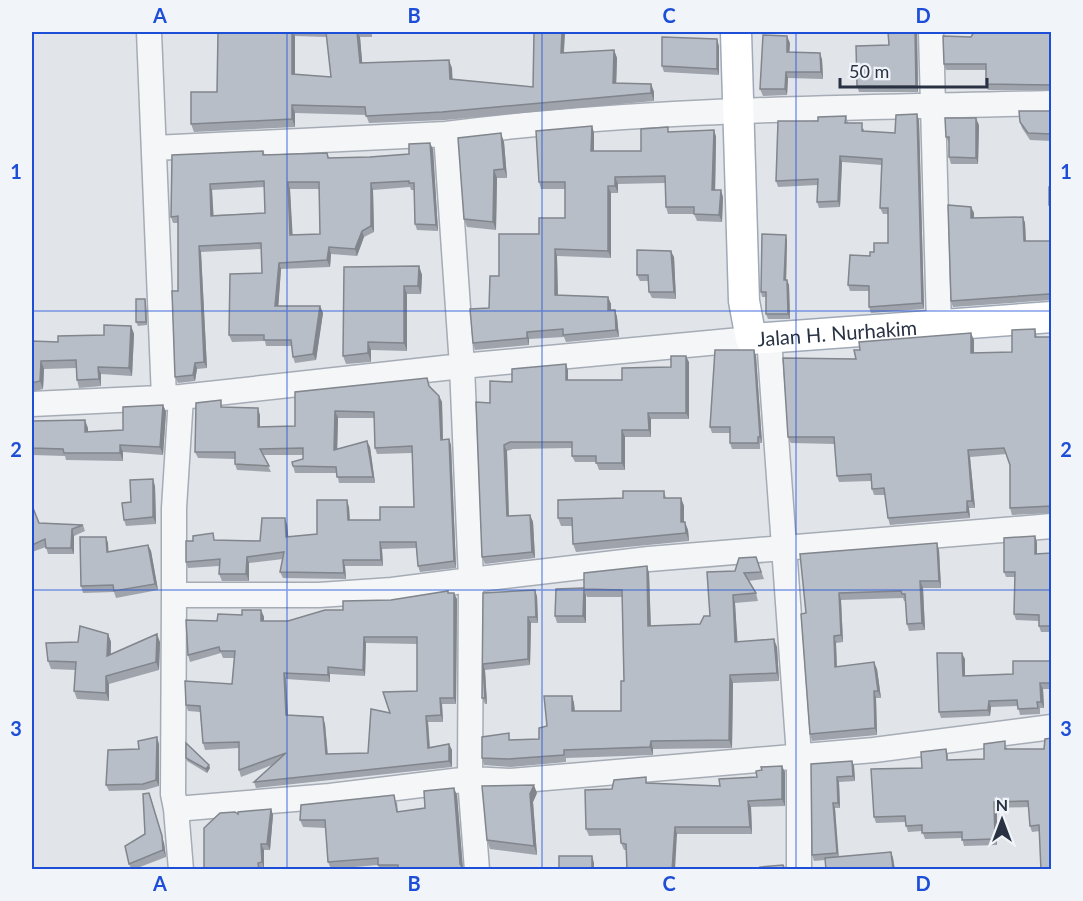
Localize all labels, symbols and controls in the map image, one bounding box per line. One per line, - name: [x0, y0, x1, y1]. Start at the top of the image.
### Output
- text: A: [152, 3, 167, 27]
- text: B: [407, 3, 421, 27]
- text: C: [662, 3, 676, 27]
- text: D: [915, 3, 931, 27]
- scale bar: [840, 51, 987, 89]
- text: 50 m: [849, 60, 889, 82]
- text: 1: [10, 159, 22, 183]
- text: 1: [1060, 159, 1072, 183]
- street label: Jalan H. Nurhakim: [756, 315, 918, 351]
- text: 2: [10, 437, 22, 461]
- text: 2: [1060, 437, 1072, 461]
- text: 3: [10, 716, 22, 740]
- text: 3: [1060, 716, 1072, 740]
- north arrow: [972, 790, 1032, 850]
- text: N: [996, 795, 1008, 814]
- text: A: [152, 871, 167, 895]
- text: B: [407, 871, 421, 895]
- text: C: [662, 871, 676, 895]
- text: D: [915, 871, 931, 895]

